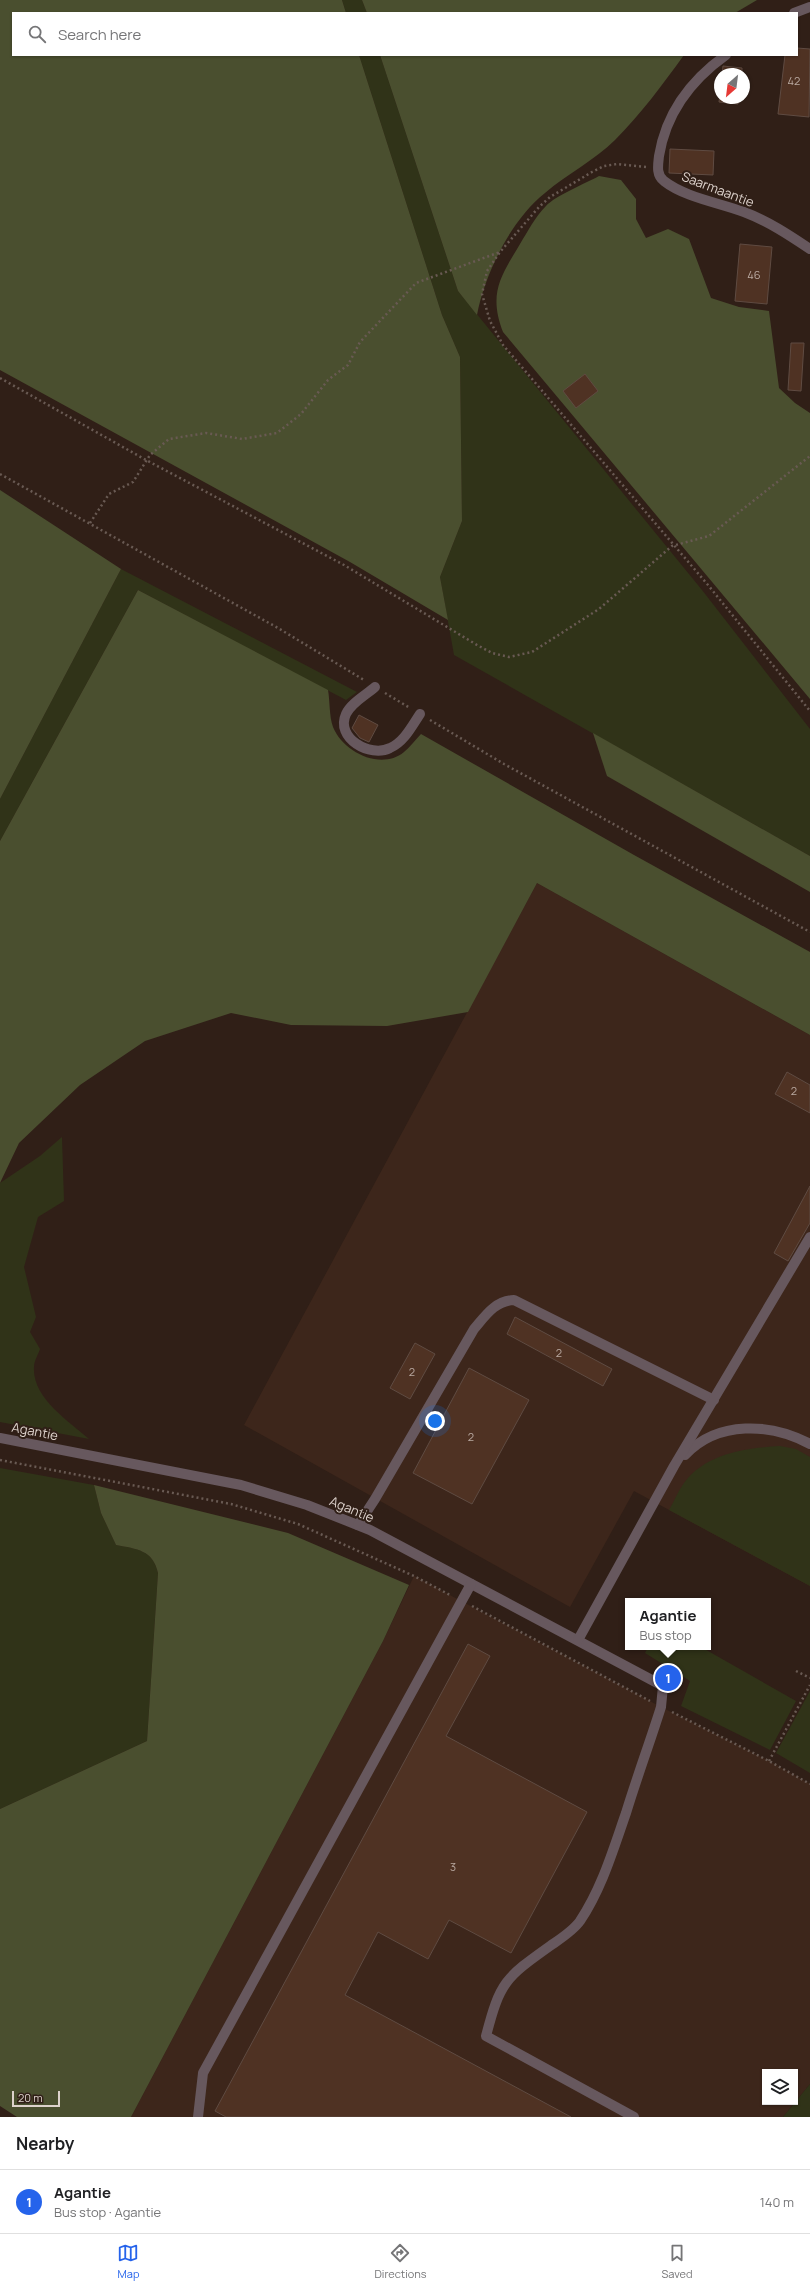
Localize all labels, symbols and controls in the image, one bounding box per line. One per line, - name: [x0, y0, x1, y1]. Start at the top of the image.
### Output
- search box: [12, 12, 798, 56]
- icon: search: [26, 23, 48, 45]
- text: Search here: [58, 24, 141, 45]
- north arrow: [714, 68, 750, 104]
- house number: 42: [788, 73, 800, 88]
- street label: Saarmaantie: [679, 167, 757, 211]
- house number: 46: [747, 267, 761, 282]
- house number: 2: [791, 1083, 797, 1098]
- house number: 2: [556, 1345, 562, 1360]
- house number: 2: [409, 1364, 415, 1379]
- your location: [425, 1411, 445, 1431]
- street label: Agantie: [10, 1418, 60, 1444]
- house number: 2: [468, 1429, 474, 1444]
- street label: Agantie: [327, 1492, 377, 1527]
- popup: [625, 1598, 711, 1650]
- text: Agantie: [639, 1605, 697, 1626]
- text: Bus stop: [639, 1626, 692, 1644]
- pin: 1: [655, 1663, 681, 1693]
- house number: 3: [450, 1859, 456, 1874]
- map controls: [762, 2069, 798, 2105]
- button: layers: [762, 2069, 798, 2105]
- scale bar: [12, 2089, 60, 2108]
- text: 20 m: [18, 2090, 43, 2105]
- text: Nearby: [16, 2132, 74, 2155]
- text: Agantie: [54, 2182, 111, 2203]
- text: 1: [26, 2193, 32, 2211]
- text: 140 m: [760, 2193, 794, 2211]
- text: Bus stop · Agantie: [54, 2203, 161, 2221]
- tab: Map: [117, 2242, 139, 2281]
- tab: Directions: [374, 2242, 427, 2281]
- tab: Saved: [662, 2242, 693, 2281]

